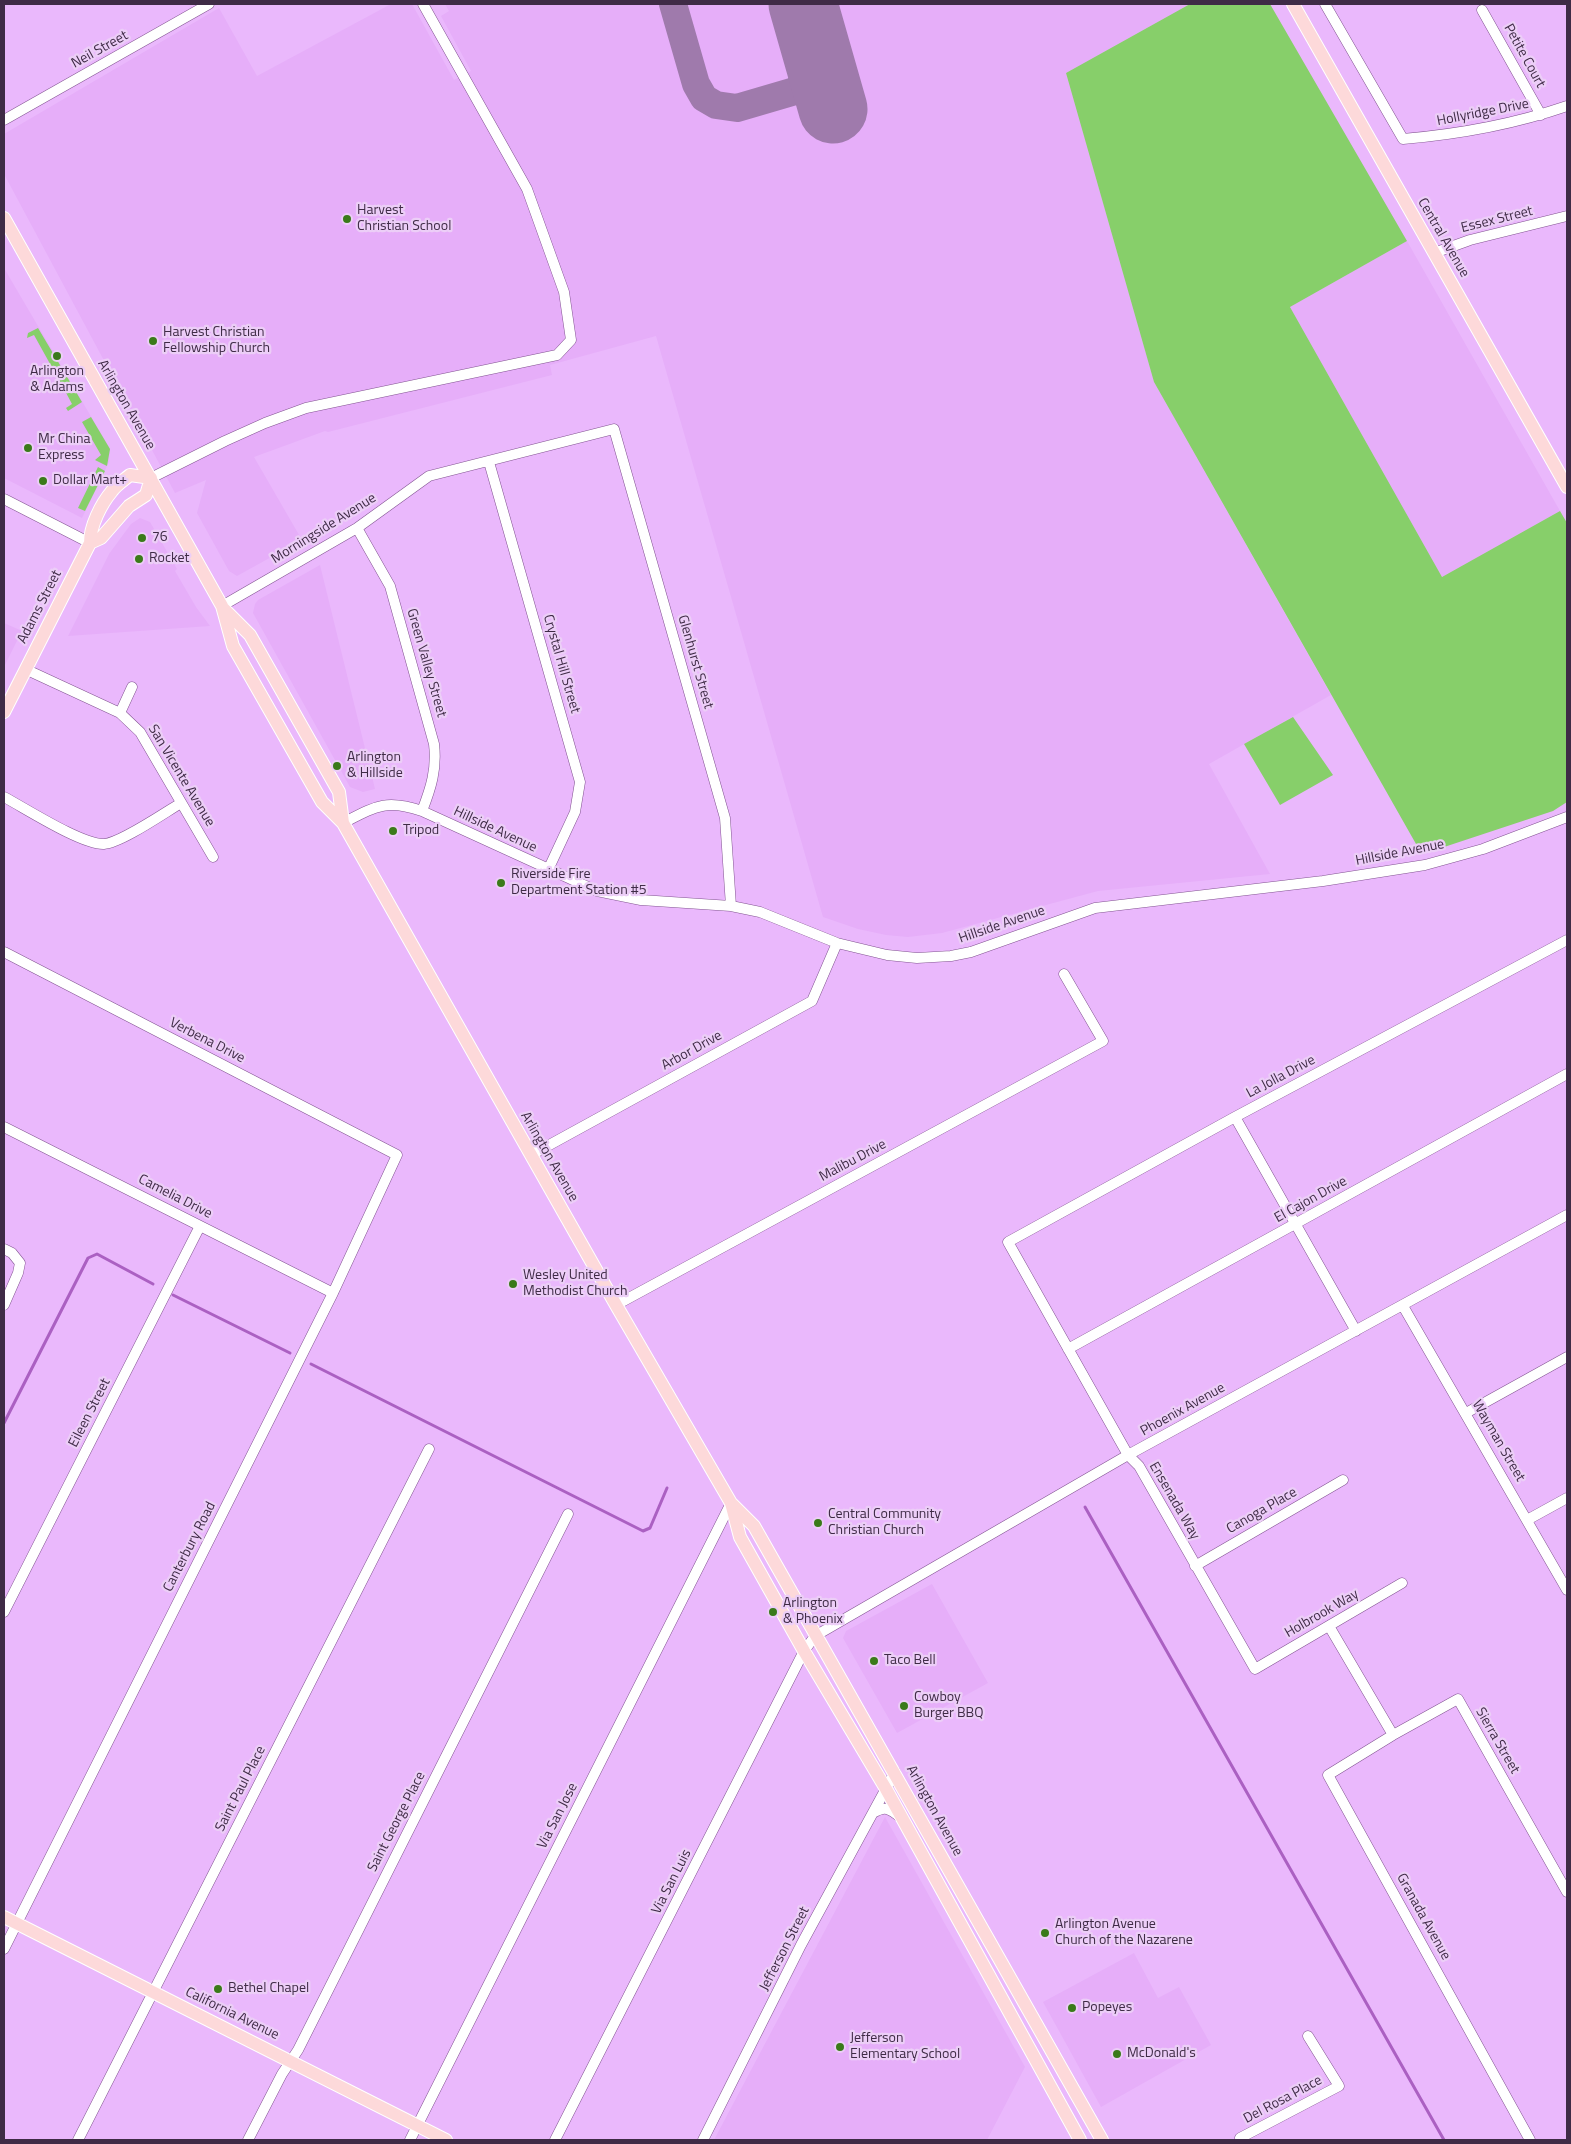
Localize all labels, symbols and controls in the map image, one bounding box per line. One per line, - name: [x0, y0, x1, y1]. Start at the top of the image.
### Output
- street label: Petite Court: [1500, 21, 1548, 91]
- street label: Neil Street: [69, 28, 131, 72]
- street label: Hollyridge Drive: [1436, 96, 1530, 130]
- street label: Central Avenue: [1414, 195, 1472, 281]
- place label: Harvest Christian School: [357, 203, 451, 236]
- street label: Essex Street: [1459, 203, 1535, 237]
- marker: Harvest Christian School: [341, 213, 353, 225]
- place label: Harvest Christian Fellowship Church: [163, 325, 270, 358]
- marker: Harvest Christian Fellowship Church: [147, 335, 159, 347]
- marker: Arlington & Adams: [51, 350, 63, 362]
- street label: Arlington Avenue: [94, 357, 158, 453]
- place label: Arlington & Adams: [30, 364, 84, 397]
- place label: Mr China Express: [38, 432, 90, 464]
- marker: Mr China Express: [22, 442, 34, 454]
- place label: Dollar Mart+: [53, 473, 127, 489]
- marker: Dollar Mart+: [37, 475, 49, 487]
- street label: Morningside Avenue: [269, 490, 379, 568]
- place label: 76: [152, 530, 168, 546]
- marker: 76: [136, 532, 148, 544]
- place label: Rocket: [149, 551, 189, 567]
- marker: Rocket: [133, 553, 145, 565]
- street label: Adams Street: [14, 568, 66, 646]
- street label: Green Valley Street: [402, 607, 450, 719]
- street label: Crystal Hill Street: [539, 613, 583, 715]
- street label: Glenhurst Street: [674, 613, 716, 711]
- street label: San Vicente Avenue: [144, 722, 218, 830]
- place label: Arlington & Hillside: [347, 750, 403, 782]
- marker: Arlington & Hillside: [331, 760, 343, 772]
- street label: Hillside Avenue: [451, 803, 539, 857]
- place label: Tripod: [403, 823, 439, 839]
- marker: Tripod: [387, 825, 399, 837]
- street label: Hillside Avenue: [1354, 836, 1446, 870]
- place label: Riverside Fire Department Station #5: [511, 867, 647, 900]
- marker: Riverside Fire Department Station #5: [495, 877, 507, 889]
- street label: Hillside Avenue: [957, 902, 1047, 948]
- street label: Verbena Drive: [167, 1015, 247, 1067]
- street label: Arbor Drive: [659, 1028, 725, 1074]
- street label: La Jolla Drive: [1244, 1052, 1318, 1102]
- street label: Arlington Avenue: [517, 1109, 581, 1205]
- street label: Malibu Drive: [817, 1136, 889, 1186]
- street label: Camelia Drive: [135, 1171, 215, 1223]
- street label: El Cajon Drive: [1272, 1173, 1350, 1227]
- place label: Wesley United Methodist Church: [523, 1268, 627, 1300]
- marker: Wesley United Methodist Church: [507, 1278, 519, 1290]
- street label: Eileen Street: [66, 1376, 114, 1450]
- street label: Phoenix Avenue: [1138, 1380, 1228, 1440]
- street label: Wayman Street: [1468, 1397, 1528, 1485]
- street label: Ensenada Way: [1145, 1459, 1203, 1543]
- street label: Canoga Place: [1224, 1484, 1300, 1538]
- street label: Canterbury Road: [160, 1499, 220, 1595]
- place label: Central Community Christian Church: [828, 1507, 941, 1540]
- marker: Central Community Christian Church: [812, 1517, 824, 1529]
- street label: Holbrook Way: [1282, 1586, 1362, 1642]
- place label: Arlington & Phoenix: [783, 1596, 843, 1628]
- marker: Arlington & Phoenix: [767, 1606, 779, 1618]
- place label: Taco Bell: [884, 1653, 936, 1669]
- marker: Taco Bell: [868, 1655, 880, 1667]
- place label: Cowboy Burger BBQ: [914, 1690, 983, 1722]
- marker: Cowboy Burger BBQ: [898, 1700, 910, 1712]
- street label: Sierra Street: [1471, 1705, 1523, 1777]
- street label: Saint Paul Place: [212, 1743, 270, 1835]
- street label: Arlington Avenue: [902, 1763, 966, 1859]
- street label: Saint George Place: [365, 1769, 429, 1875]
- street label: Via San Jose: [534, 1780, 582, 1852]
- street label: Via San Luis: [649, 1847, 695, 1917]
- street label: Granada Avenue: [1392, 1871, 1454, 1963]
- street label: Jefferson Street: [756, 1904, 814, 1994]
- place label: Arlington Avenue Church of the Nazarene: [1055, 1917, 1193, 1950]
- marker: Arlington Avenue Church of the Nazarene: [1039, 1927, 1051, 1939]
- place label: Bethel Chapel: [228, 1981, 309, 1997]
- marker: Bethel Chapel: [212, 1983, 224, 1995]
- street label: California Avenue: [182, 1984, 282, 2044]
- place label: Popeyes: [1082, 2000, 1132, 2016]
- marker: Popeyes: [1066, 2002, 1078, 2014]
- place label: Jefferson Elementary School: [850, 2031, 960, 2064]
- marker: Jefferson Elementary School: [834, 2041, 846, 2053]
- place label: McDonald's: [1127, 2046, 1196, 2062]
- marker: McDonald's: [1111, 2048, 1123, 2060]
- street label: Del Rosa Place: [1241, 2072, 1325, 2128]

